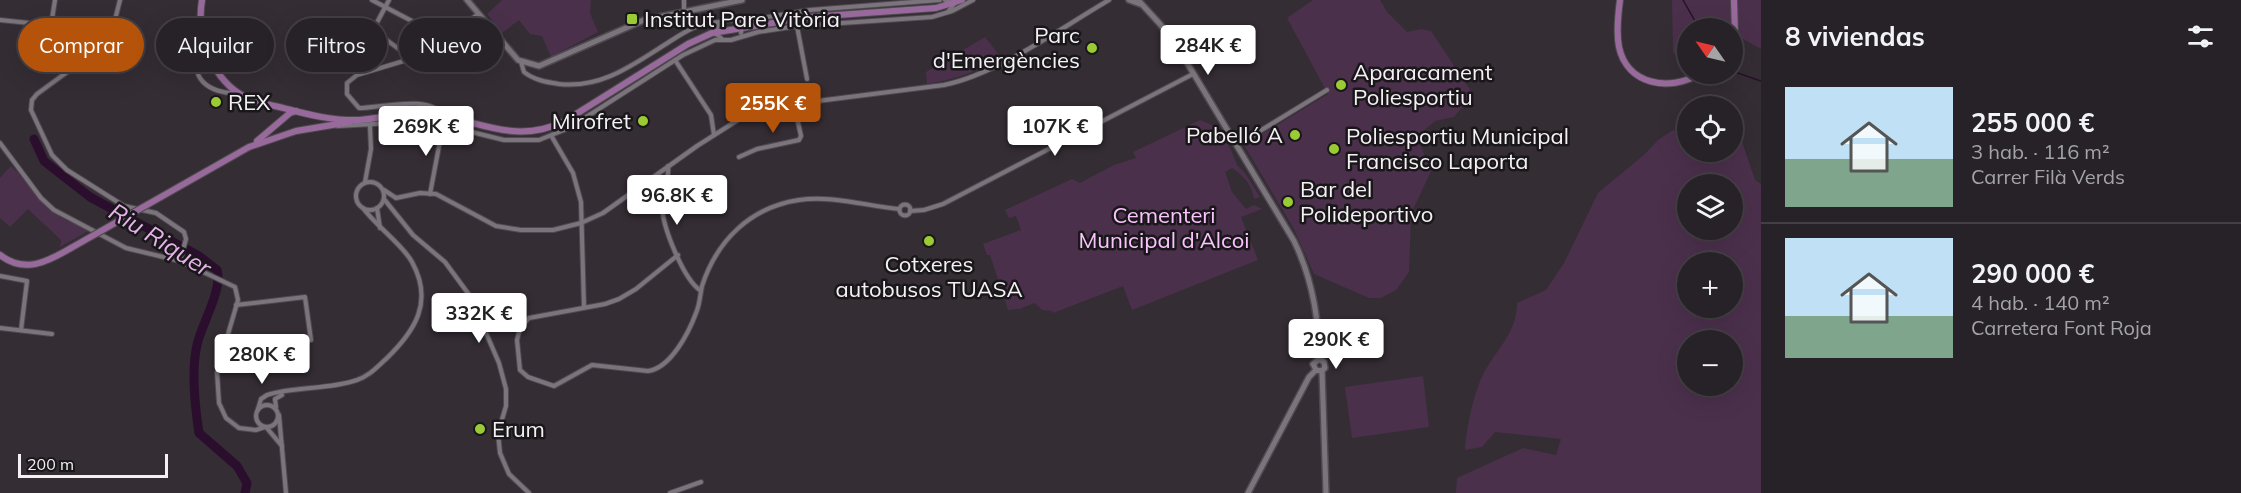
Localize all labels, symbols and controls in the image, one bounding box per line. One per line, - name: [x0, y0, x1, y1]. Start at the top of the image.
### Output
- place label: Institut Pare Vitòria: [644, 5, 840, 33]
- marker: Institut Pare Vitòria: [625, 12, 639, 26]
- chip: Comprar: [18, 18, 144, 72]
- chip: Alquilar: [156, 18, 274, 72]
- chip: Filtros: [286, 18, 387, 72]
- chip: Nuevo: [399, 18, 503, 72]
- north arrow: [1677, 18, 1743, 84]
- map controls: [1677, 18, 1743, 396]
- text: 8 viviendas: [1785, 20, 1925, 53]
- icon: filters: [2184, 20, 2217, 53]
- place label: Parc d'Emergències: [933, 21, 1080, 74]
- pin: 284K €: [1159, 25, 1257, 76]
- text: 284K €: [1175, 32, 1241, 57]
- marker: Parc d'Emergències: [1085, 41, 1099, 55]
- place label: Aparacament Poliesportiu: [1353, 58, 1493, 111]
- marker: Aparacament Poliesportiu: [1334, 78, 1348, 92]
- pin: 255K €: [724, 83, 822, 134]
- place label: REX: [228, 88, 271, 116]
- text: 255K €: [740, 90, 806, 115]
- marker: REX: [209, 95, 223, 109]
- button: locate: [1677, 96, 1743, 162]
- pin: 269K €: [377, 106, 475, 157]
- pin: 107K €: [1006, 106, 1104, 157]
- text: 255 000 €: [1971, 106, 2094, 139]
- place label: Mirofret: [552, 107, 631, 135]
- icon: home: [1833, 111, 1905, 183]
- text: 269K €: [393, 113, 459, 138]
- text: 107K €: [1022, 113, 1088, 138]
- marker: Mirofret: [636, 114, 650, 128]
- place label: Pabelló A: [1186, 121, 1283, 149]
- place label: Poliesportiu Municipal Francisco Laporta: [1346, 122, 1569, 175]
- marker: Pabelló A: [1288, 128, 1302, 142]
- text: 3 hab. · 116 m²: [1971, 139, 2110, 164]
- marker: Poliesportiu Municipal Francisco Laporta: [1327, 142, 1341, 156]
- text: Carrer Filà Verds: [1971, 164, 2125, 189]
- button: layers: [1677, 174, 1743, 240]
- pin: 96.8K €: [622, 175, 732, 226]
- place label: Bar del Polideportivo: [1300, 175, 1433, 228]
- text: 96.8K €: [641, 182, 713, 207]
- marker: Bar del Polideportivo: [1281, 195, 1295, 209]
- water label: Riu Riquer: [104, 196, 218, 283]
- park label: Cementeri Municipal d'Alcoi: [1078, 201, 1250, 254]
- marker: Cotxeres autobusos TUASA: [922, 234, 936, 248]
- place label: Cotxeres autobusos TUASA: [835, 250, 1023, 303]
- button: +: [1677, 252, 1743, 318]
- text: 290 000 €: [1971, 257, 2094, 290]
- icon: home: [1833, 262, 1905, 334]
- text: 4 hab. · 140 m²: [1971, 290, 2110, 315]
- pin: 332K €: [430, 293, 528, 344]
- text: 332K €: [446, 300, 512, 325]
- text: Carretera Font Roja: [1971, 315, 2152, 340]
- pin: 290K €: [1287, 319, 1385, 370]
- text: 290K €: [1303, 326, 1369, 351]
- button: −: [1677, 330, 1743, 396]
- pin: 280K €: [213, 334, 311, 385]
- text: 280K €: [229, 341, 295, 366]
- place label: Erum: [492, 415, 545, 443]
- marker: Erum: [473, 422, 487, 436]
- scale bar: [18, 451, 168, 478]
- text: 200 m: [27, 454, 74, 474]

